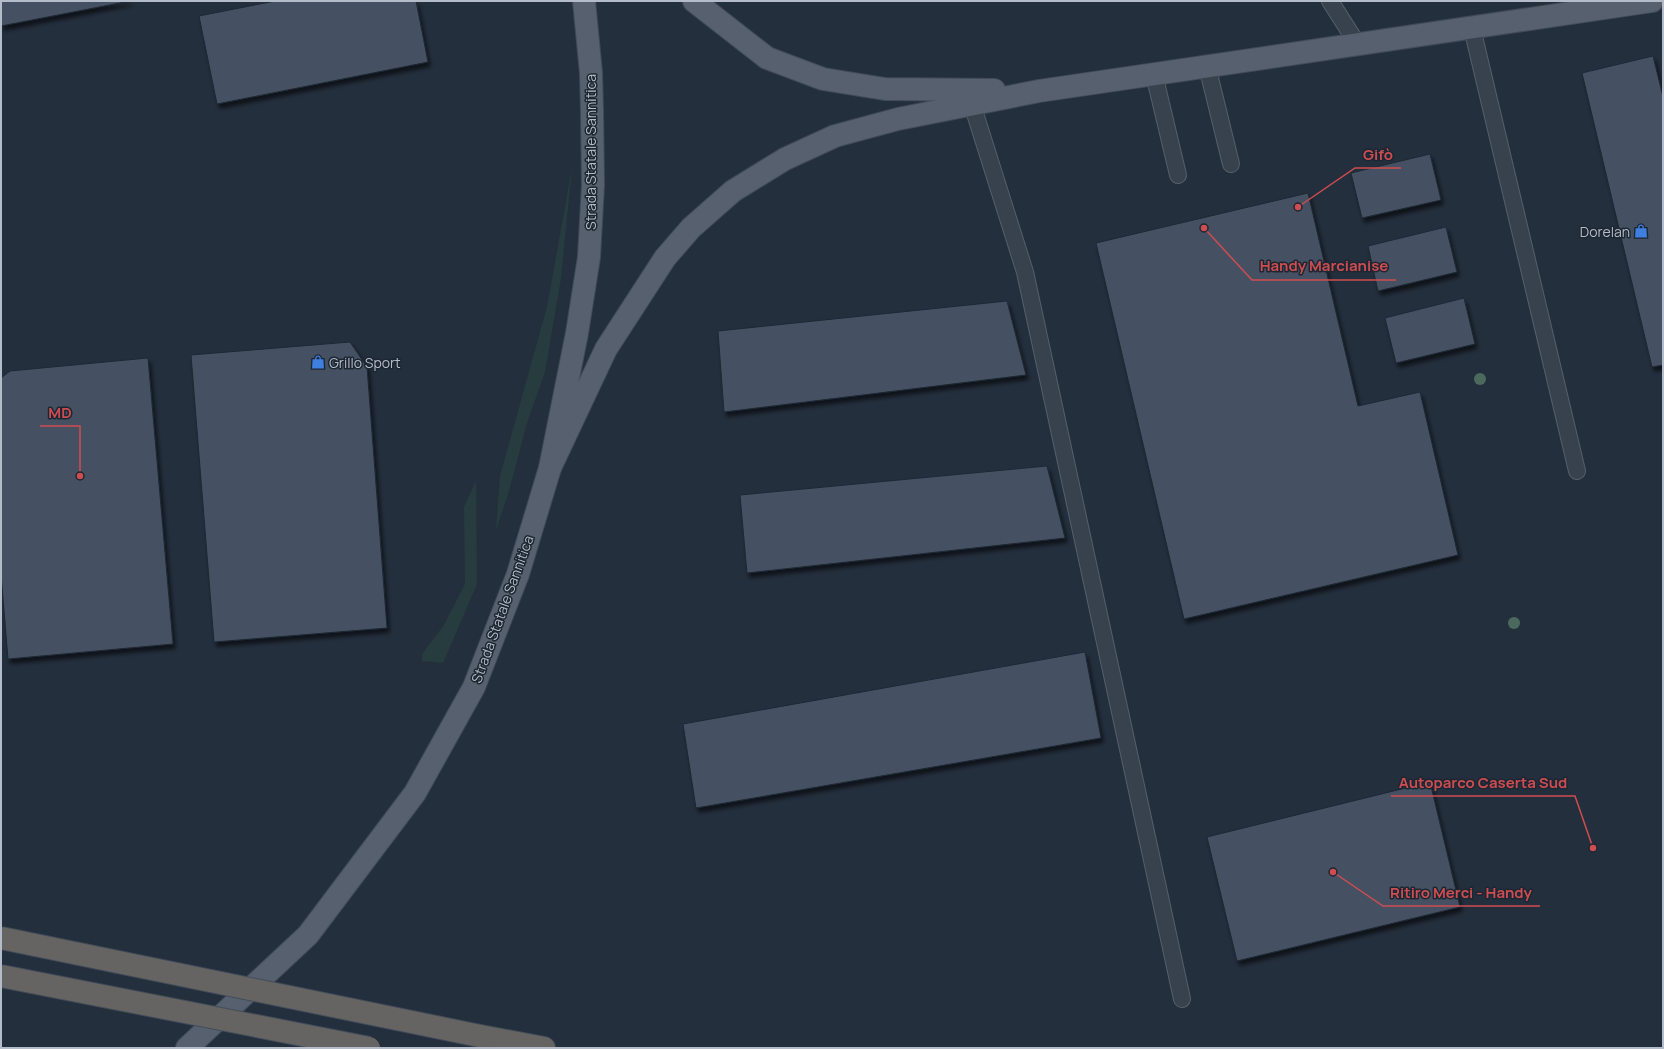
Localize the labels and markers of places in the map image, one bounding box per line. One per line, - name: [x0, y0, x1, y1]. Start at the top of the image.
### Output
- callout: Gifò: [1355, 141, 1401, 168]
- place label: Dorelan: [1580, 222, 1630, 241]
- shop icon: Dorelan: [1633, 223, 1649, 239]
- callout: Handy Marcianise: [1252, 253, 1396, 280]
- place label: Grillo Sport: [329, 353, 401, 372]
- shop icon: Grillo Sport: [310, 354, 326, 370]
- callout: MD: [40, 399, 80, 426]
- callout: Autoparco Caserta Sud: [1391, 769, 1575, 796]
- callout: Ritiro Merci - Handy: [1383, 879, 1540, 906]

